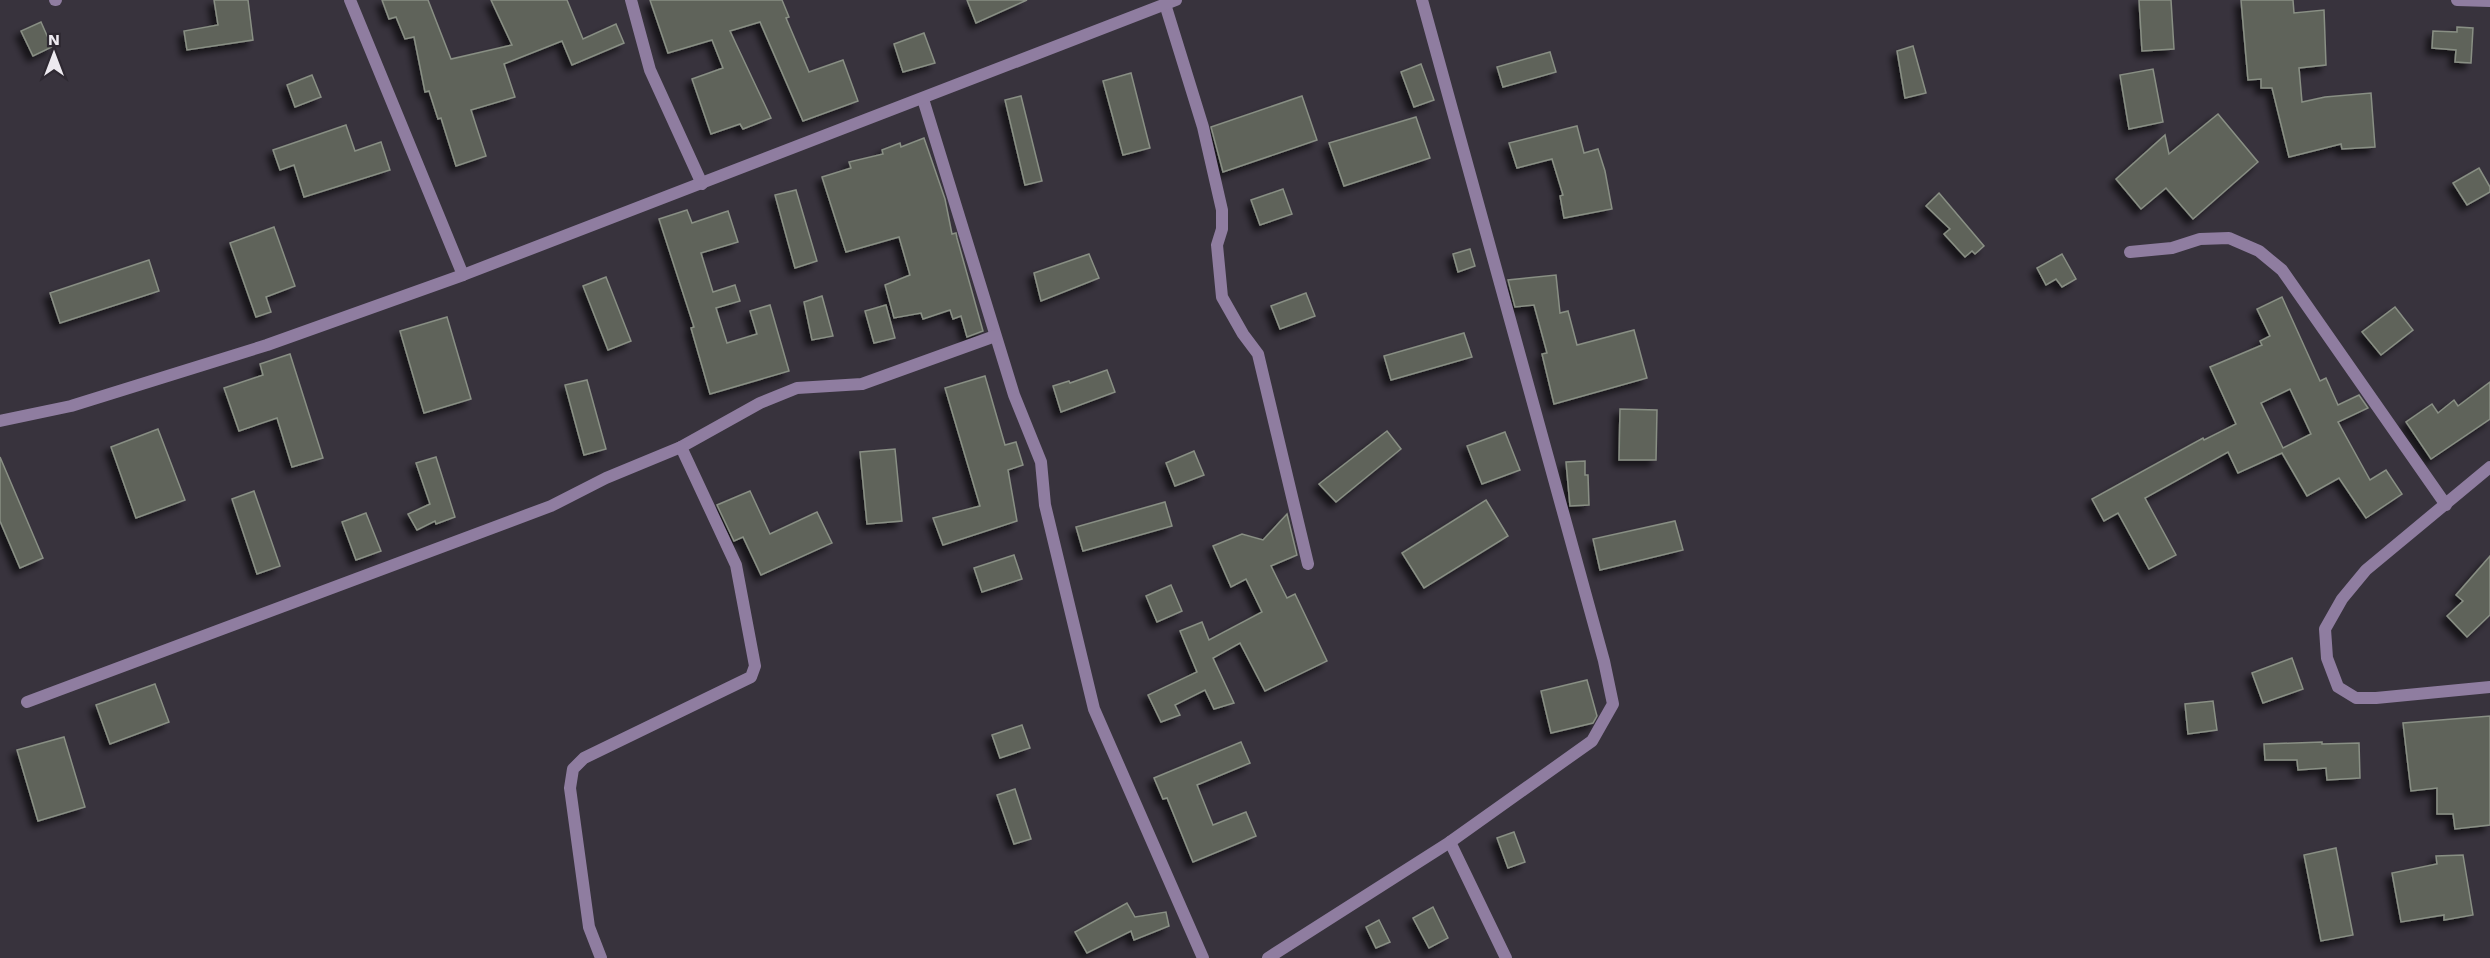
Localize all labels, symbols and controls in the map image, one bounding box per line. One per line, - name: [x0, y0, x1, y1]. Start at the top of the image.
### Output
- north arrow: [24, 24, 84, 84]
- text: N: [48, 30, 60, 49]

